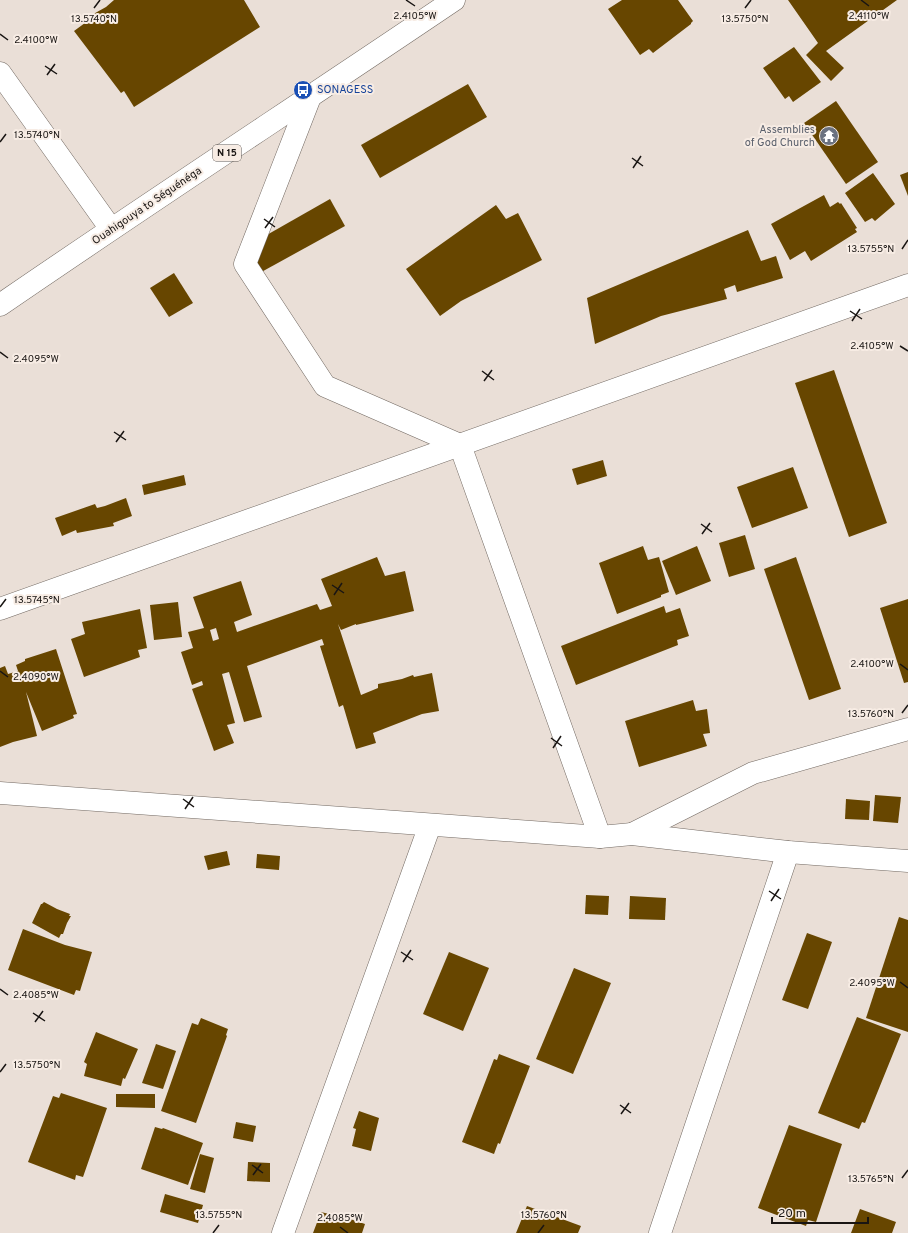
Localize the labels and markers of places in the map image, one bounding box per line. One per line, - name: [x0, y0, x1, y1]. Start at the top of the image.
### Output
- bus stop icon: SONAGESS: [292, 79, 314, 101]
- place label: SONAGESS: [317, 83, 373, 97]
- place label: Assemblies of God Church: [745, 123, 815, 150]
- temple icon: Assemblies of God Church: [818, 125, 840, 147]

